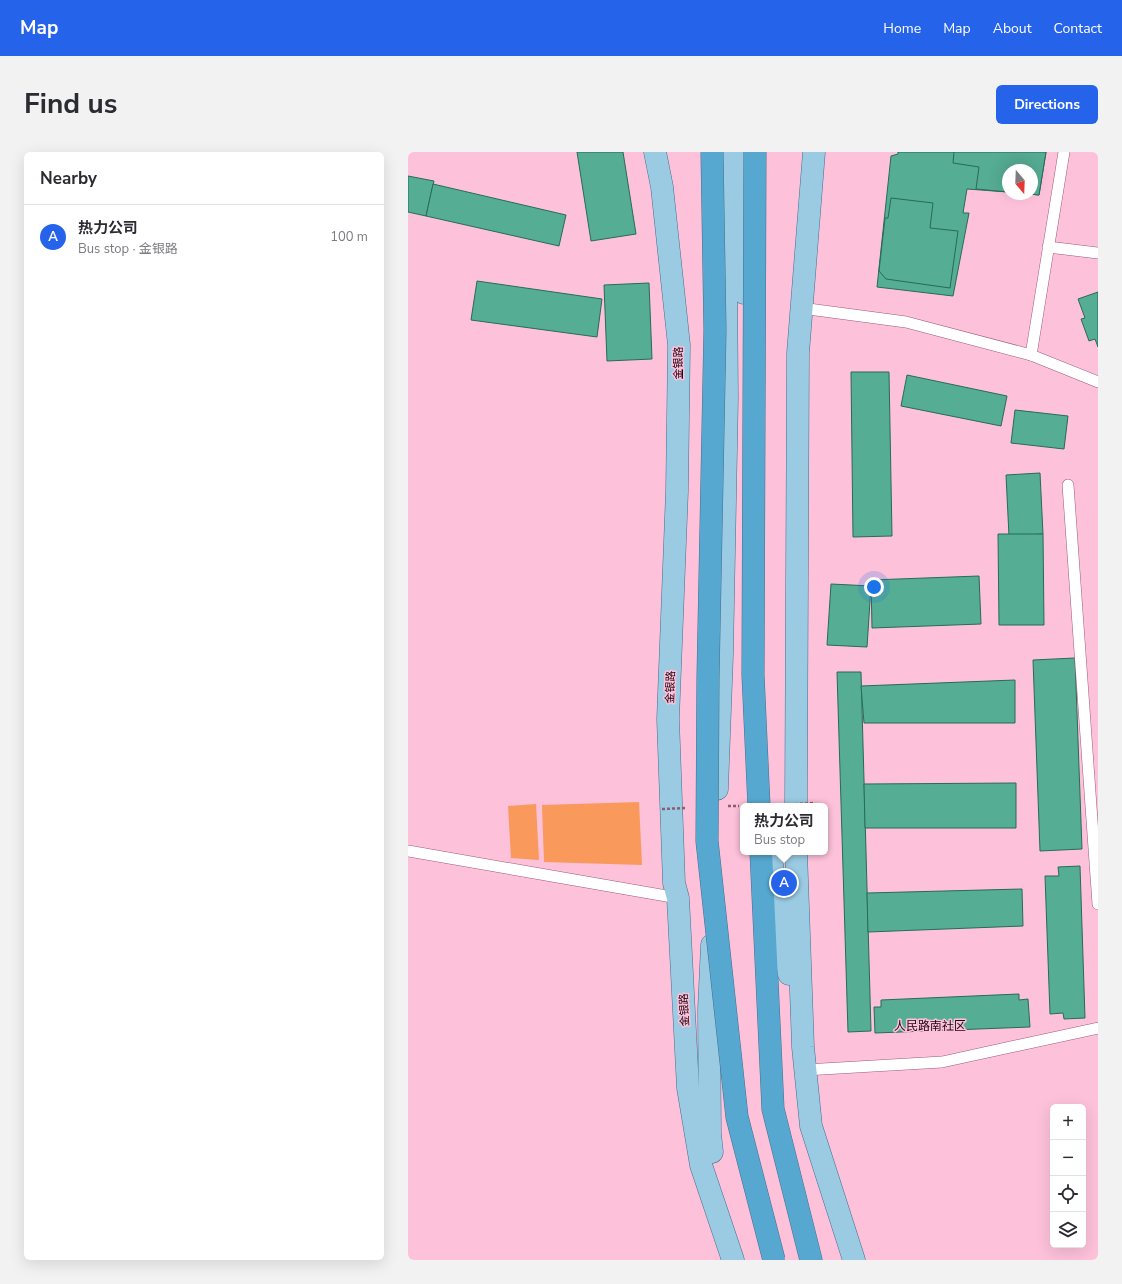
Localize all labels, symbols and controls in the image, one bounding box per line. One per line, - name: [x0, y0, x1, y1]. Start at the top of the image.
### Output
- text: Map: [20, 15, 58, 41]
- text: Home: [883, 19, 921, 38]
- text: Map: [943, 19, 971, 38]
- text: About: [993, 19, 1032, 38]
- text: Contact: [1054, 19, 1102, 38]
- text: Find us: [24, 85, 118, 123]
- button: Directions: [996, 85, 1098, 124]
- north arrow: [1002, 164, 1038, 200]
- text: Nearby: [40, 167, 97, 190]
- text: 热力公司: [78, 218, 138, 238]
- text: A: [48, 228, 58, 246]
- text: 100 m: [330, 228, 368, 246]
- text: Bus stop · 金银路: [78, 240, 178, 258]
- street label: 金银路: [671, 347, 686, 380]
- your location: [864, 577, 884, 597]
- street label: 金银路: [662, 670, 679, 704]
- popup: [740, 803, 828, 855]
- text: 热力公司: [754, 811, 814, 831]
- text: Bus stop: [754, 831, 805, 849]
- pin: A: [771, 868, 797, 898]
- street label: 金银路: [676, 993, 693, 1027]
- district label: 人民路南社区: [894, 1018, 966, 1034]
- map controls: [1050, 1104, 1086, 1248]
- button: +: [1050, 1104, 1086, 1140]
- button: −: [1050, 1140, 1086, 1176]
- button: locate: [1050, 1176, 1086, 1212]
- button: layers: [1050, 1212, 1086, 1248]

